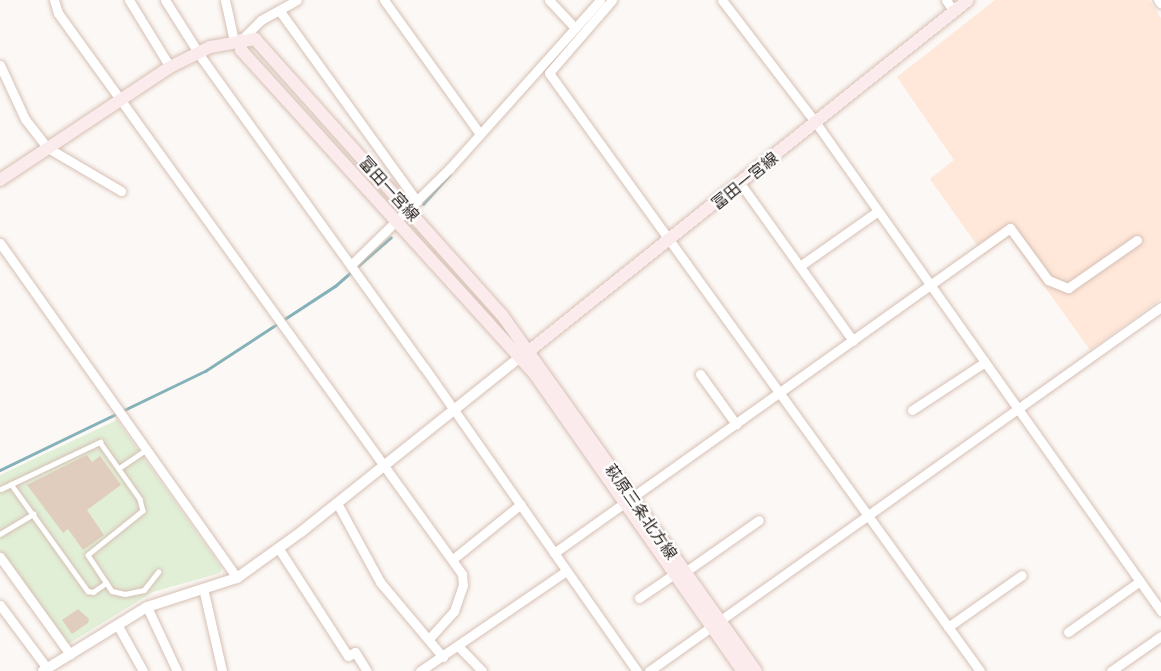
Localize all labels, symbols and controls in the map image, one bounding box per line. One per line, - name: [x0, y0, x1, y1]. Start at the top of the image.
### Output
- street label: 冨田一宮線: [707, 147, 781, 213]
- street label: 富田一宮線: [356, 152, 424, 224]
- street label: 萩原三条北方線: [602, 460, 682, 562]

